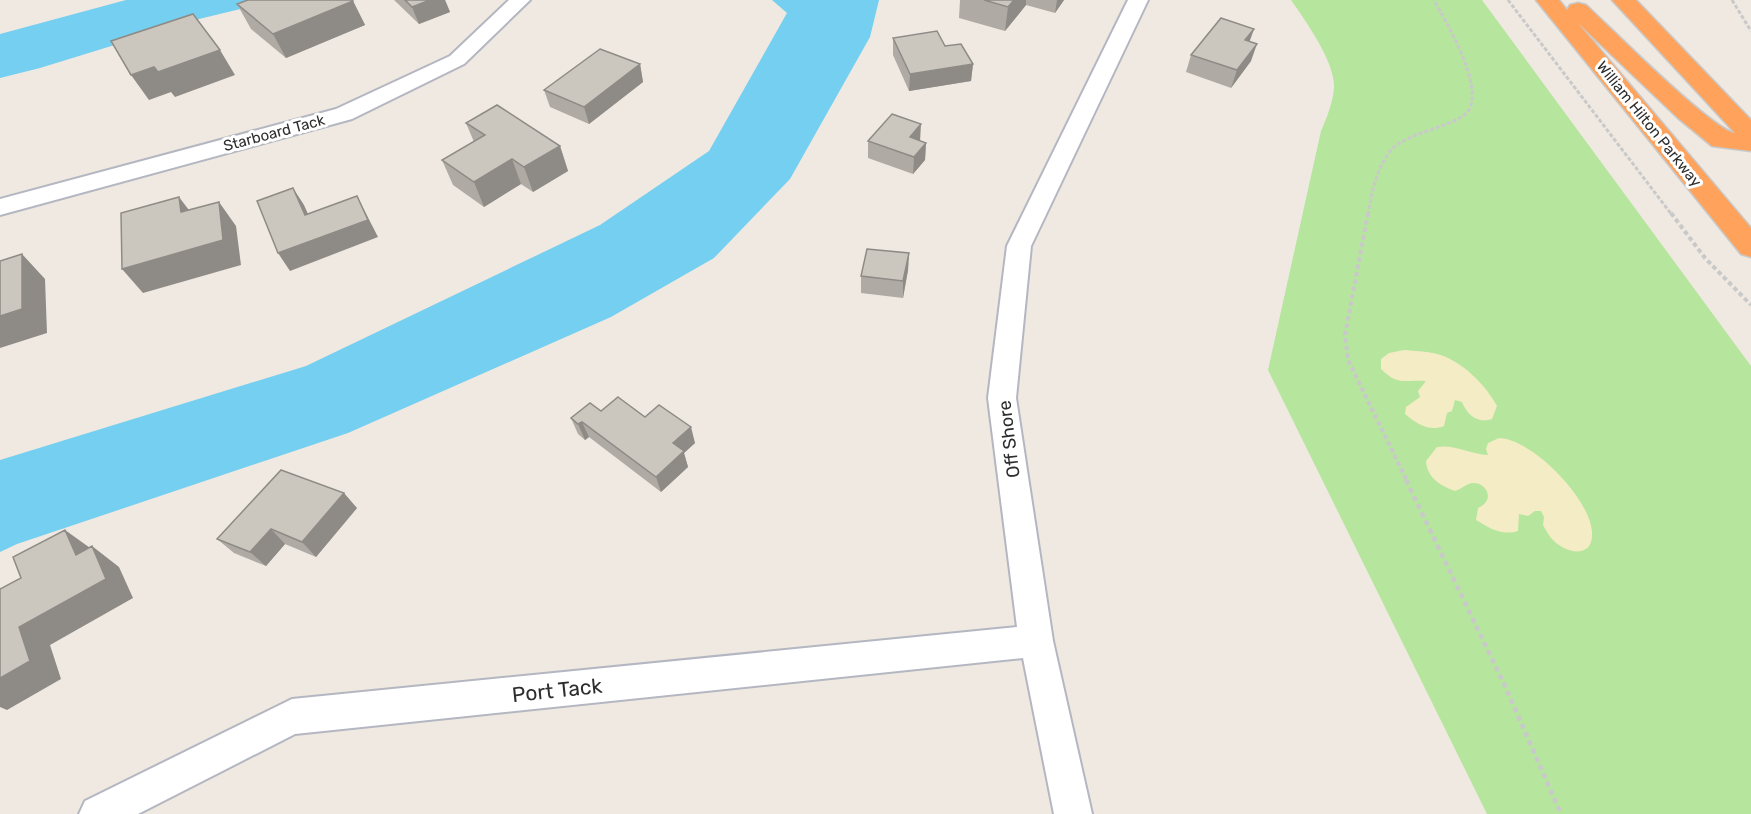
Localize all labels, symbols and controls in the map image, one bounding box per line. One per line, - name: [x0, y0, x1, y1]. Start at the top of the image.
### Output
- street label: William Hilton Parkway: [1593, 58, 1705, 190]
- street label: Starboard Tack: [221, 111, 327, 155]
- street label: Off Shore: [993, 399, 1025, 479]
- street label: Port Tack: [511, 673, 603, 707]

